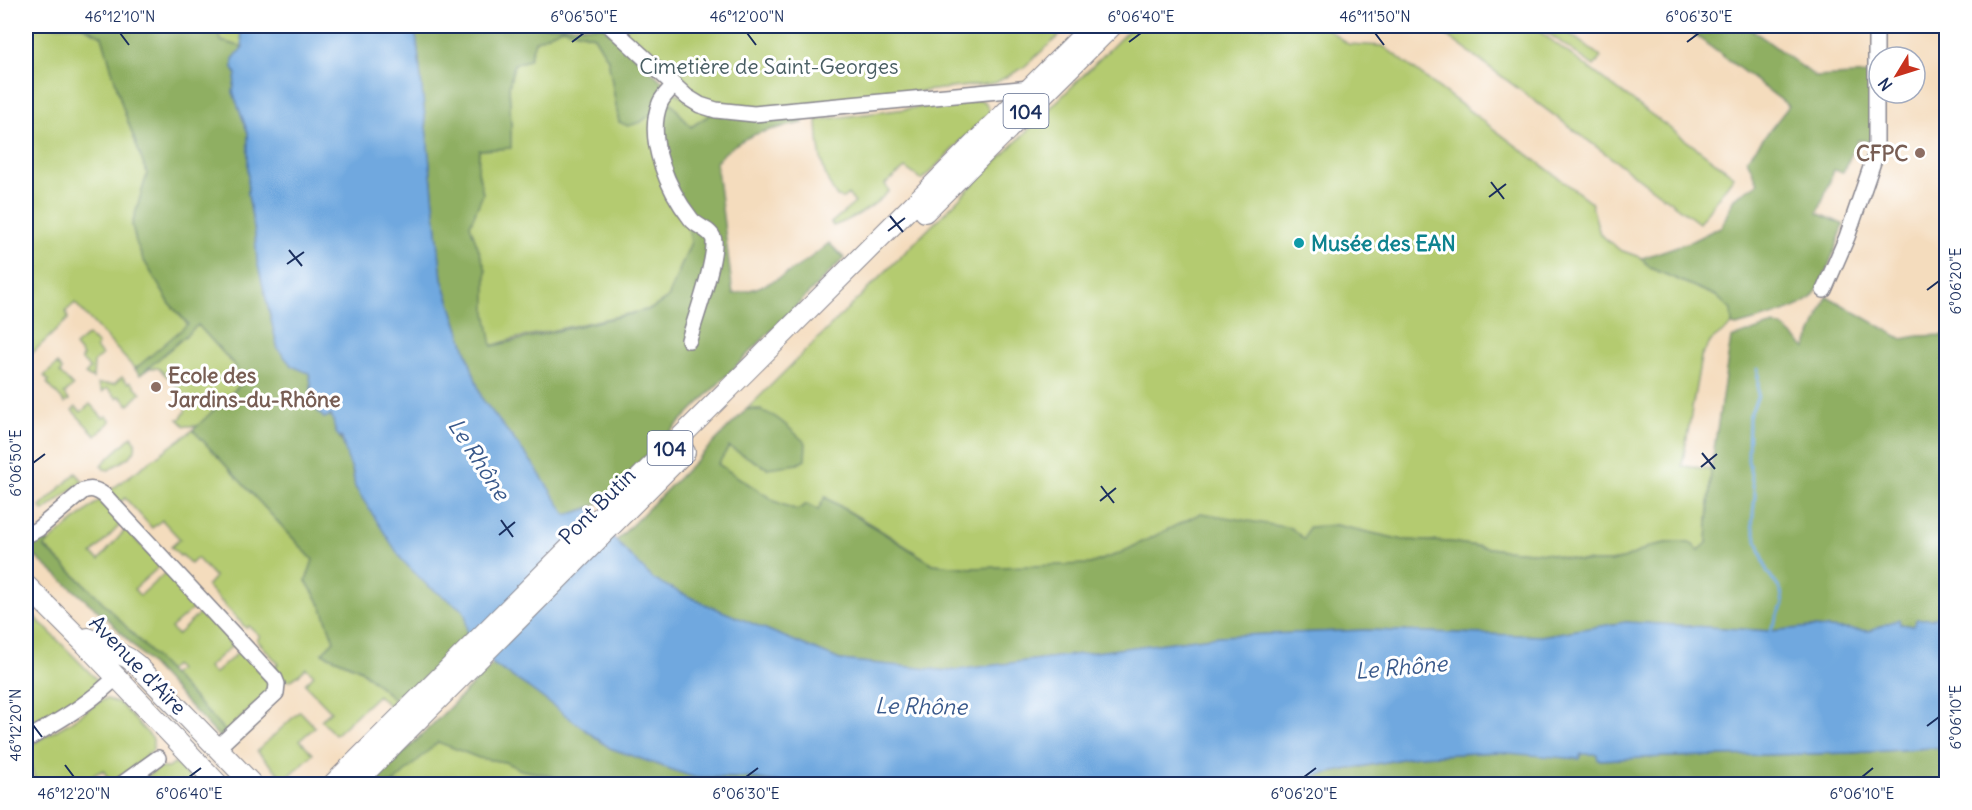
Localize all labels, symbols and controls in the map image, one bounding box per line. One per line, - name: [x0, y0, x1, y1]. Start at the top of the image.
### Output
- text: 46°12'10"N: [85, 7, 155, 26]
- text: 6°06'50"E: [550, 7, 618, 26]
- text: 46°12'00"N: [710, 7, 784, 26]
- text: 6°06'40"E: [1107, 7, 1175, 26]
- text: 46°11'50"N: [1339, 7, 1411, 26]
- text: 6°06'30"E: [1665, 7, 1733, 26]
- north arrow: [1867, 45, 1927, 105]
- park label: Cimetière de Saint-Georges: [639, 53, 899, 80]
- text: N: [1874, 74, 1896, 95]
- road number: 104: [1004, 94, 1048, 128]
- place label: CFPC: [1856, 140, 1908, 167]
- marker: CFPC: [1913, 146, 1927, 160]
- place label: Musée des EAN: [1311, 230, 1456, 257]
- marker: Musée des EAN: [1292, 236, 1306, 250]
- text: 6°06'20"E: [1946, 247, 1965, 315]
- place label: Ecole des Jardins-du-Rhône: [168, 362, 341, 413]
- marker: Ecole des Jardins-du-Rhône: [149, 380, 163, 394]
- water label: Le Rhône: [442, 413, 517, 507]
- text: 6°06'50"E: [6, 429, 25, 497]
- road number: 104: [648, 431, 692, 465]
- street label: Pont Butin: [553, 462, 641, 550]
- street label: Avenue d'Aïre: [84, 609, 192, 721]
- water label: Le Rhône: [1354, 649, 1450, 685]
- text: 6°06'10"E: [1946, 684, 1965, 749]
- text: 46°12'20"N: [6, 689, 25, 761]
- water label: Le Rhône: [875, 691, 969, 721]
- text: 46°12'20"N: [38, 784, 110, 803]
- text: 6°06'40"E: [155, 784, 223, 803]
- text: 6°06'30"E: [712, 784, 780, 803]
- text: 6°06'20"E: [1270, 784, 1338, 803]
- text: 6°06'10"E: [1830, 784, 1895, 803]

